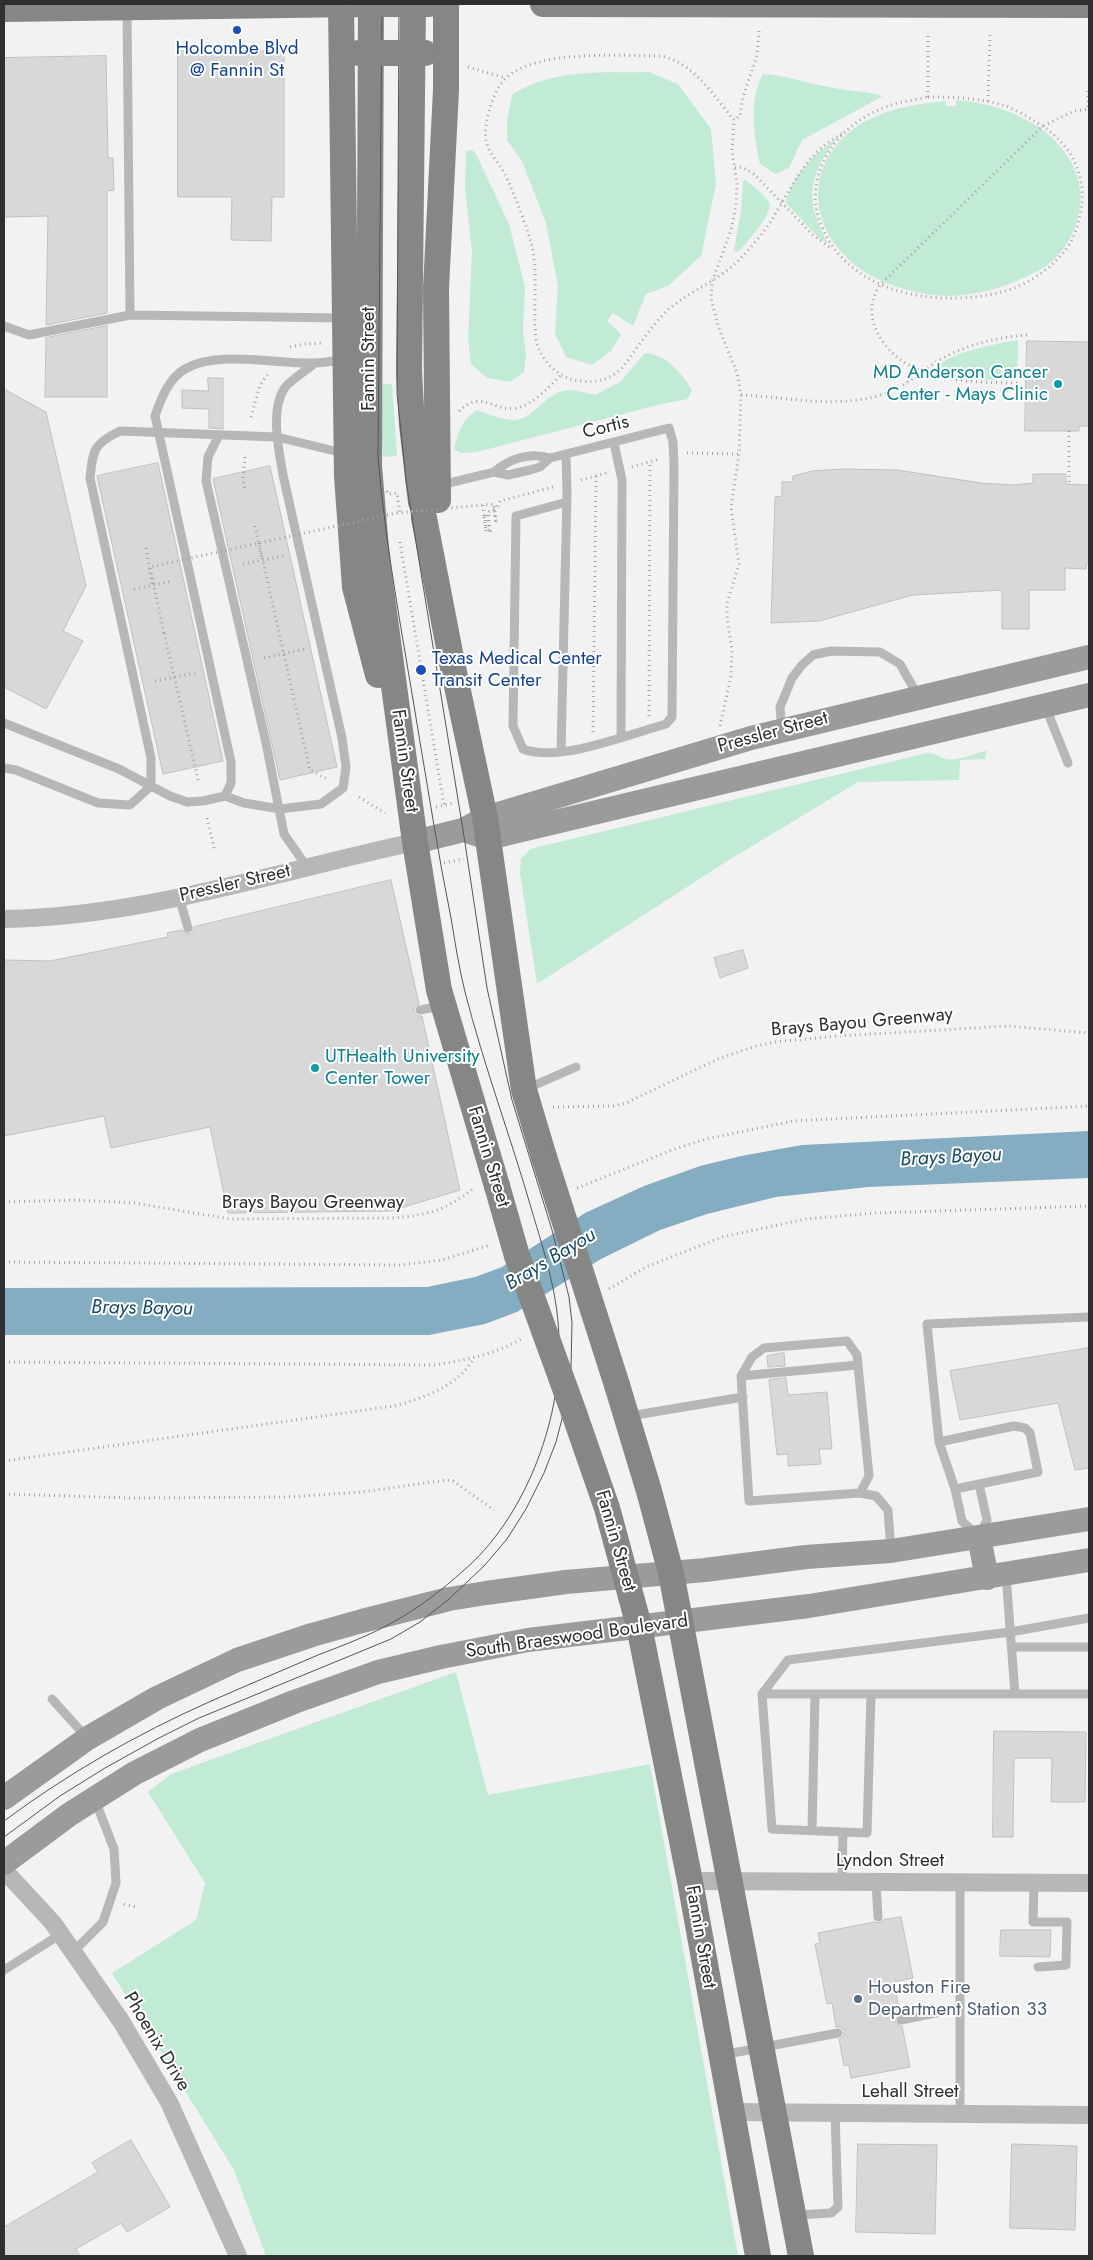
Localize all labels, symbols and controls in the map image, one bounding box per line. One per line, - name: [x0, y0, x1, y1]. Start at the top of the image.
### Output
- marker: Holcombe Blvd @ Fannin St: [231, 24, 243, 36]
- place label: Holcombe Blvd @ Fannin St: [175, 38, 299, 82]
- street label: Fannin Street: [358, 307, 380, 411]
- place label: MD Anderson Cancer Center - Mays Clinic: [873, 362, 1048, 406]
- marker: MD Anderson Cancer Center - Mays Clinic: [1052, 378, 1064, 390]
- street label: Cortis: [580, 411, 632, 445]
- place label: Texas Medical Center Transit Center: [432, 648, 602, 692]
- marker: Texas Medical Center Transit Center: [414, 663, 428, 677]
- street label: Pressler Street: [715, 707, 831, 759]
- street label: Fannin Street: [385, 708, 423, 814]
- street label: Pressler Street: [177, 860, 293, 908]
- street label: Brays Bayou Greenway: [770, 1004, 954, 1042]
- place label: UTHealth University Center Tower: [325, 1046, 480, 1090]
- marker: UTHealth University Center Tower: [309, 1062, 321, 1074]
- street label: Fannin Street: [462, 1104, 514, 1210]
- water label: Brays Bayou: [900, 1143, 1002, 1173]
- street label: Brays Bayou Greenway: [222, 1192, 404, 1214]
- water label: Brays Bayou: [501, 1224, 601, 1296]
- water label: Brays Bayou: [91, 1296, 193, 1322]
- street label: Fannin Street: [590, 1488, 640, 1594]
- street label: South Braeswood Boulevard: [464, 1610, 690, 1664]
- street label: Lyndon Street: [836, 1850, 944, 1872]
- street label: Fannin Street: [680, 1884, 720, 1990]
- place label: Houston Fire Department Station 33: [868, 1977, 1047, 2021]
- street label: Phoenix Drive: [118, 1988, 194, 2096]
- marker: Houston Fire Department Station 33: [852, 1993, 864, 2005]
- street label: Lehall Street: [861, 2081, 959, 2103]

